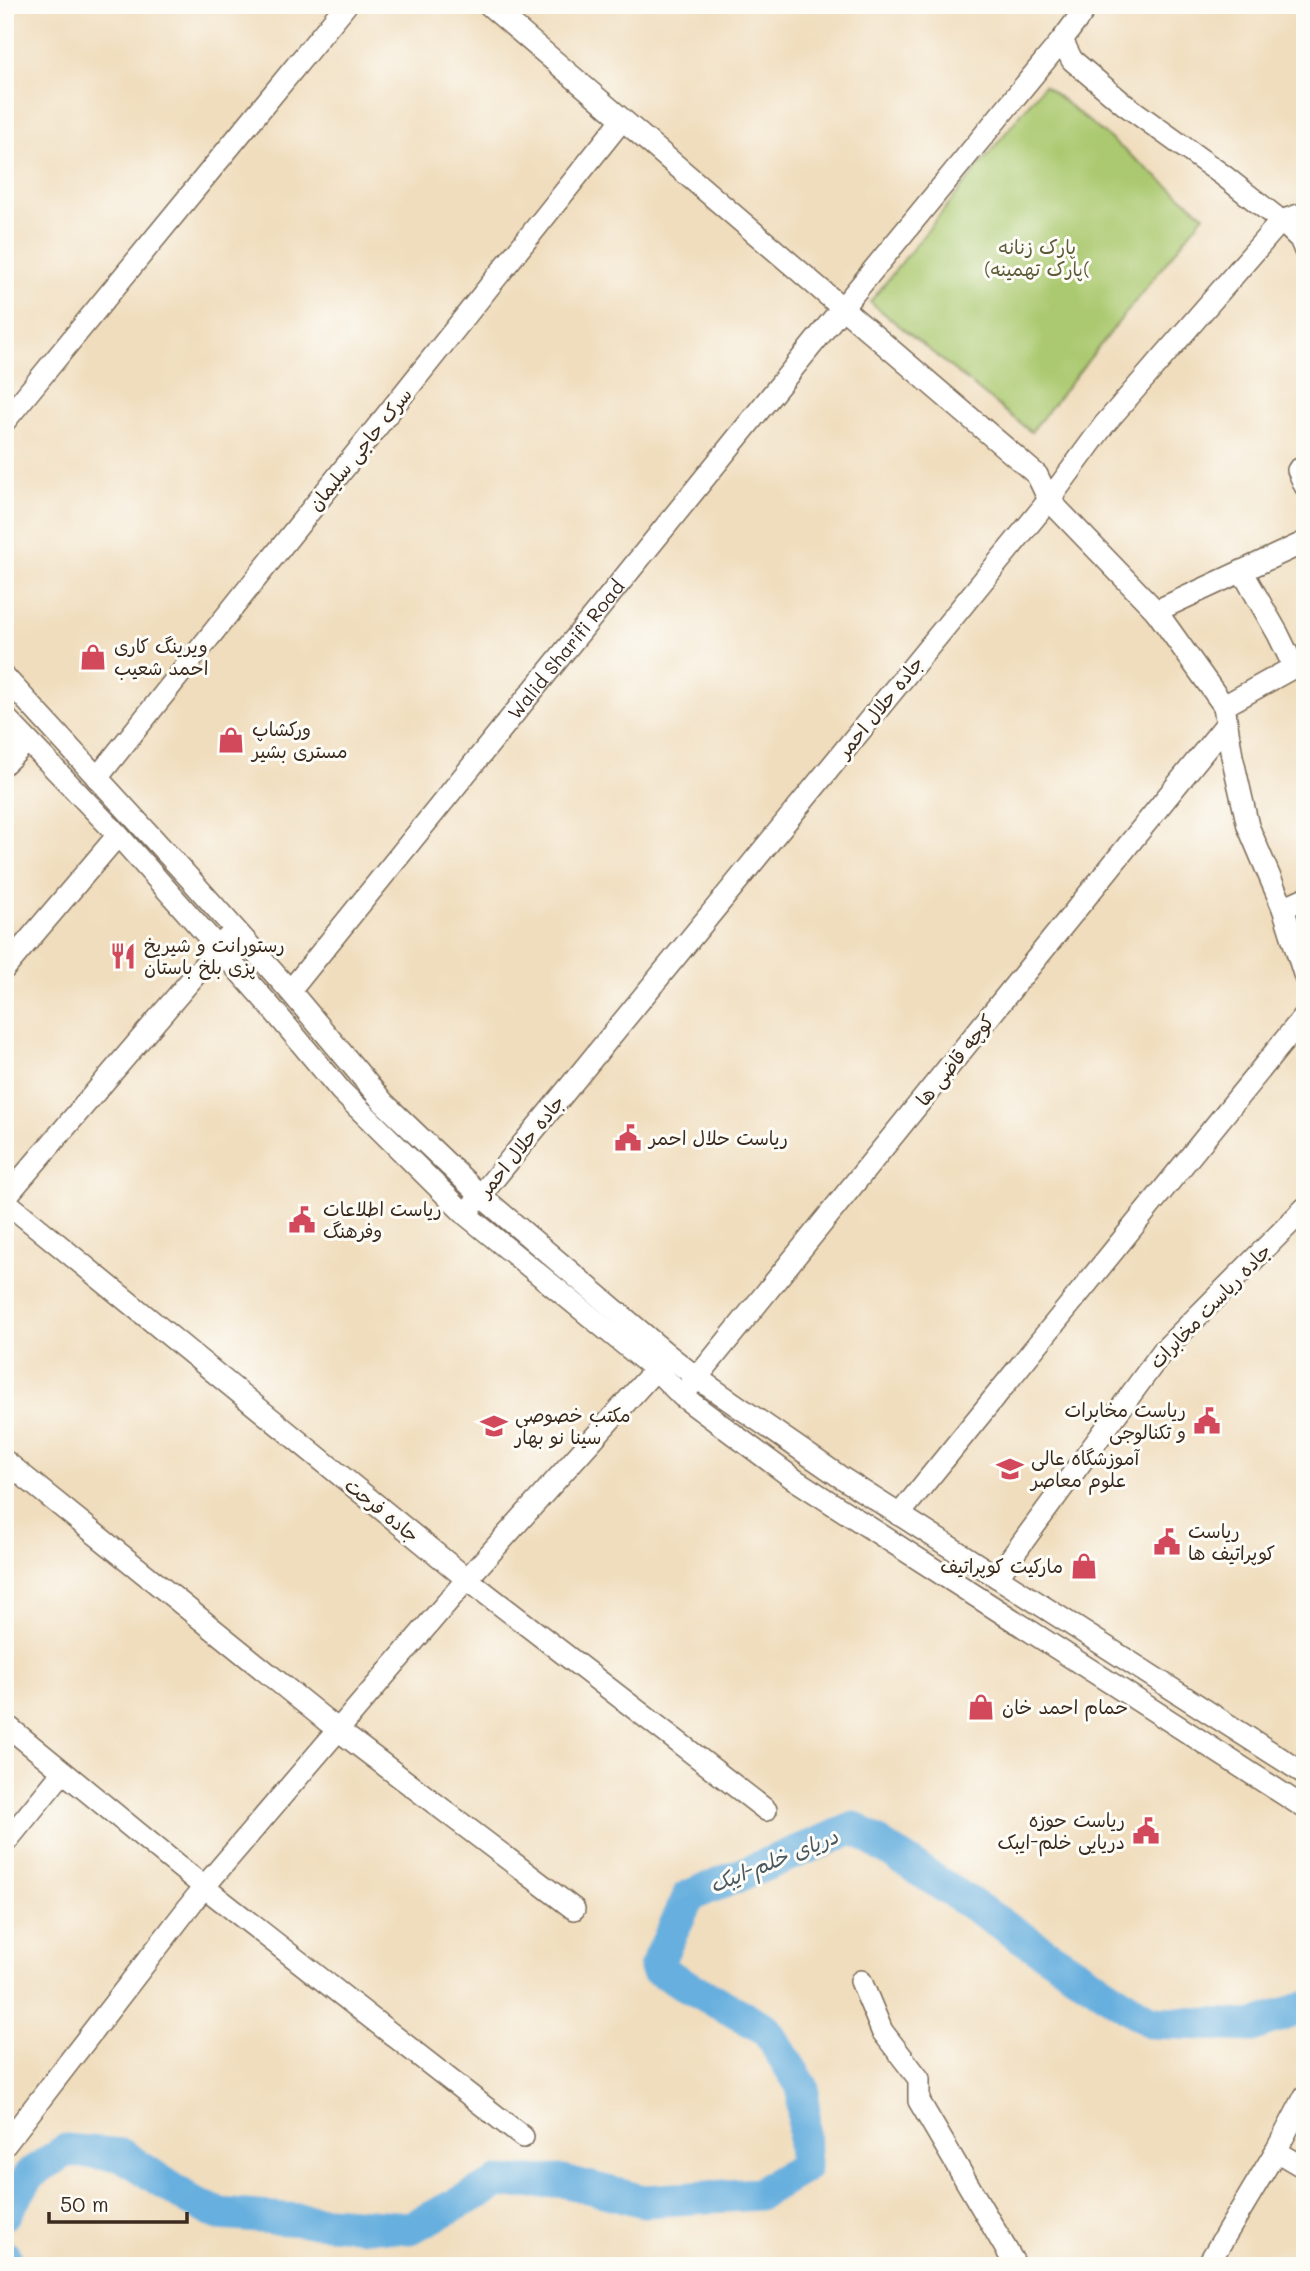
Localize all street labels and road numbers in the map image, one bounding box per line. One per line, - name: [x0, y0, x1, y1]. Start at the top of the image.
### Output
- street label: سرک حاجی سلیمان: [302, 382, 418, 516]
- street label: Walid Sharifi Road: [502, 574, 630, 724]
- street label: جاده حلال احمر: [830, 651, 928, 764]
- street label: کوچه قاضی ها: [910, 1009, 1000, 1111]
- street label: جاده حلال احمر: [471, 1090, 569, 1203]
- street label: جاده ریاست مخابرات: [1144, 1238, 1276, 1374]
- street label: جاده فرحت: [340, 1472, 425, 1547]

